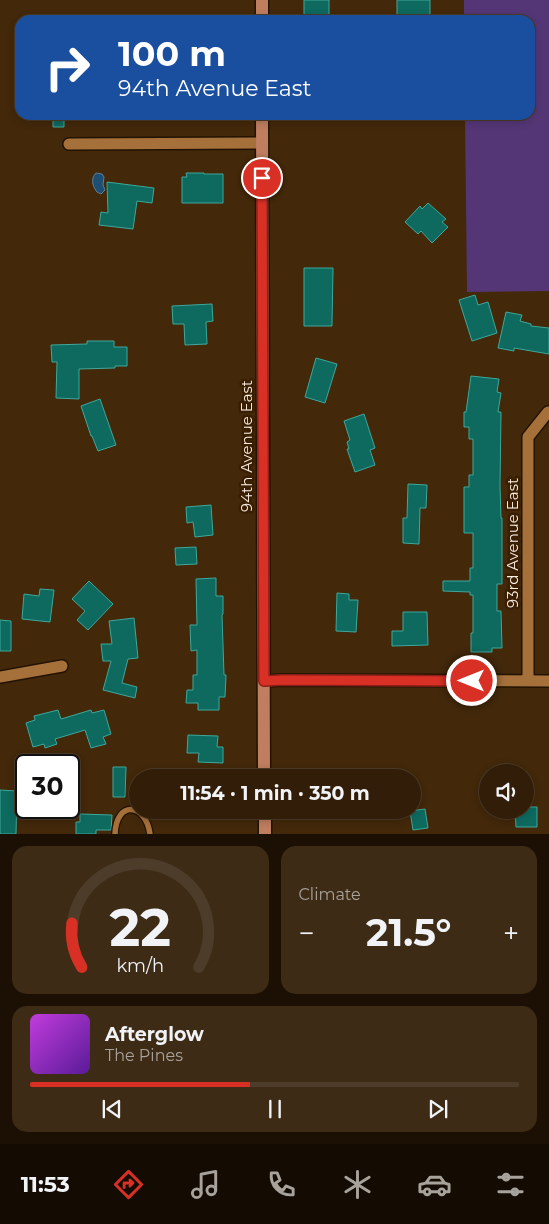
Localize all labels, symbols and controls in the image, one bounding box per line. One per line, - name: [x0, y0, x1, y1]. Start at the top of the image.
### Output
- text: 100 m: [118, 32, 226, 75]
- icon: right: [35, 35, 100, 100]
- text: 94th Avenue East: [118, 75, 312, 102]
- pin: [241, 157, 283, 199]
- icon: arrive: [248, 164, 276, 192]
- street label: 94th Avenue East: [237, 380, 256, 512]
- street label: 93rd Avenue East: [503, 478, 522, 608]
- position arrow: [445, 654, 497, 706]
- speed limit sign: 30: [15, 754, 80, 819]
- map controls: [479, 764, 534, 819]
- button: sound: [479, 764, 534, 819]
- text: 11:54 · 1 min · 350 m: [180, 782, 370, 805]
- text: Climate: [299, 885, 361, 904]
- text: 22: [110, 896, 171, 959]
- text: 21.5°: [366, 909, 452, 956]
- text: −: [299, 916, 315, 950]
- text: +: [503, 916, 519, 950]
- text: km/h: [116, 955, 164, 976]
- text: Afterglow: [105, 1023, 204, 1046]
- text: The Pines: [105, 1046, 183, 1065]
- icon: previous: [98, 1095, 126, 1123]
- icon: pause: [261, 1095, 289, 1123]
- icon: next: [424, 1095, 452, 1123]
- icon: directions: [111, 1167, 146, 1202]
- icon: music: [188, 1167, 223, 1202]
- icon: phone: [264, 1167, 299, 1202]
- icon: climate: [340, 1167, 375, 1202]
- icon: car: [417, 1167, 452, 1202]
- icon: filters: [493, 1167, 528, 1202]
- text: 11:53: [21, 1171, 70, 1198]

